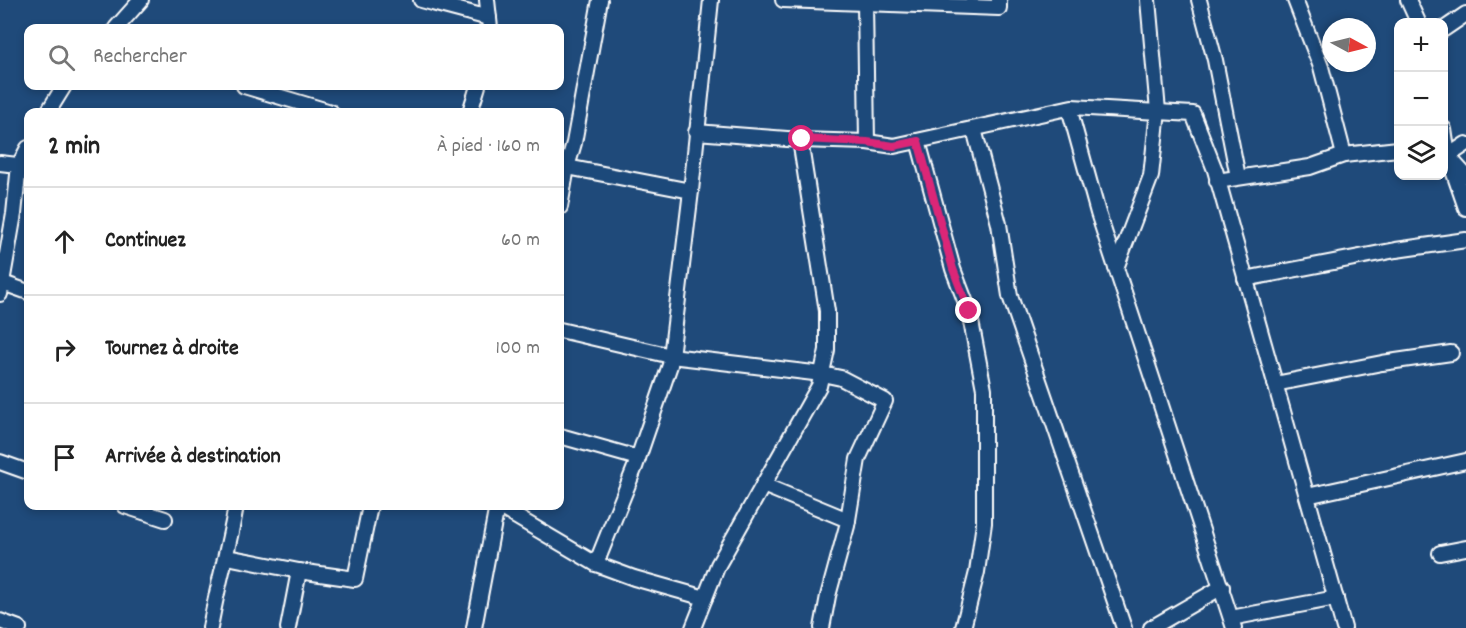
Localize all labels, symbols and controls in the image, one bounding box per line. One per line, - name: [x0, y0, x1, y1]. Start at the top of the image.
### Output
- north arrow: [1322, 18, 1376, 72]
- map controls: [1394, 18, 1448, 180]
- button: +: [1394, 18, 1448, 72]
- search box: [24, 24, 564, 90]
- icon: search: [45, 41, 78, 74]
- text: Rechercher: [93, 42, 187, 73]
- button: −: [1394, 72, 1448, 126]
- route start: [788, 125, 814, 151]
- button: layers: [1394, 126, 1448, 180]
- text: 2 min: [48, 129, 100, 166]
- text: À pied · 160 m: [437, 133, 540, 161]
- icon: ahead: [48, 225, 81, 258]
- text: Continuez: [105, 226, 186, 257]
- text: 60 m: [501, 227, 540, 255]
- route end: [955, 297, 981, 323]
- icon: right: [48, 333, 81, 366]
- text: Tournez à droite: [105, 334, 239, 365]
- text: 100 m: [496, 335, 540, 363]
- icon: arrive: [48, 441, 81, 474]
- text: Arrivée à destination: [105, 442, 281, 473]

